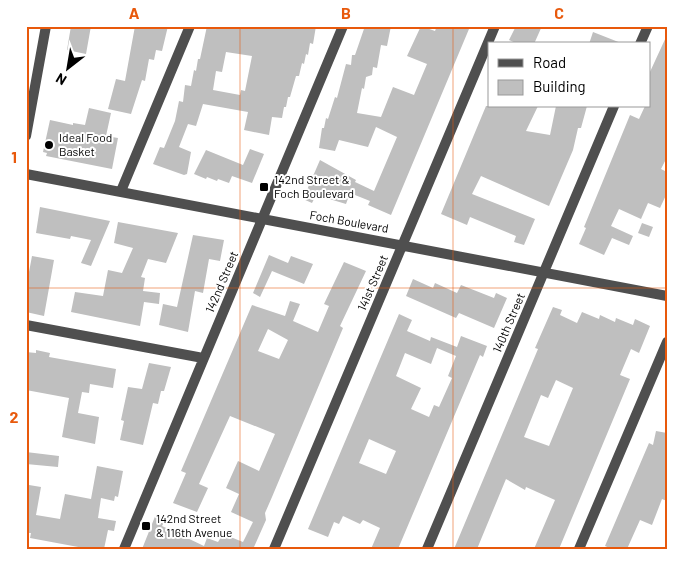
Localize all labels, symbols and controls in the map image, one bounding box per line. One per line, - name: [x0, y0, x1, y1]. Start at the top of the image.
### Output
- text: A: [129, 3, 140, 22]
- text: B: [341, 3, 351, 22]
- text: C: [554, 3, 564, 22]
- north arrow: [42, 42, 92, 92]
- legend: [488, 42, 650, 108]
- text: Road: [533, 53, 566, 71]
- text: N: [53, 70, 69, 89]
- text: Building: [533, 77, 586, 95]
- place label: Ideal Food Basket: [59, 130, 112, 158]
- marker: Ideal Food Basket: [43, 139, 55, 151]
- text: 1: [11, 147, 17, 166]
- place label: 142nd Street & Foch Boulevard: [274, 172, 354, 200]
- marker: 142nd Street & Foch Boulevard: [258, 181, 270, 193]
- street label: Foch Boulevard: [309, 207, 390, 235]
- street label: 142nd Street: [202, 249, 240, 314]
- street label: 141st Street: [354, 253, 390, 313]
- street label: 140th Street: [489, 291, 527, 355]
- text: 2: [10, 407, 19, 426]
- place label: 142nd Street & 116th Avenue: [156, 511, 232, 539]
- marker: 142nd Street & 116th Avenue: [140, 520, 152, 532]

